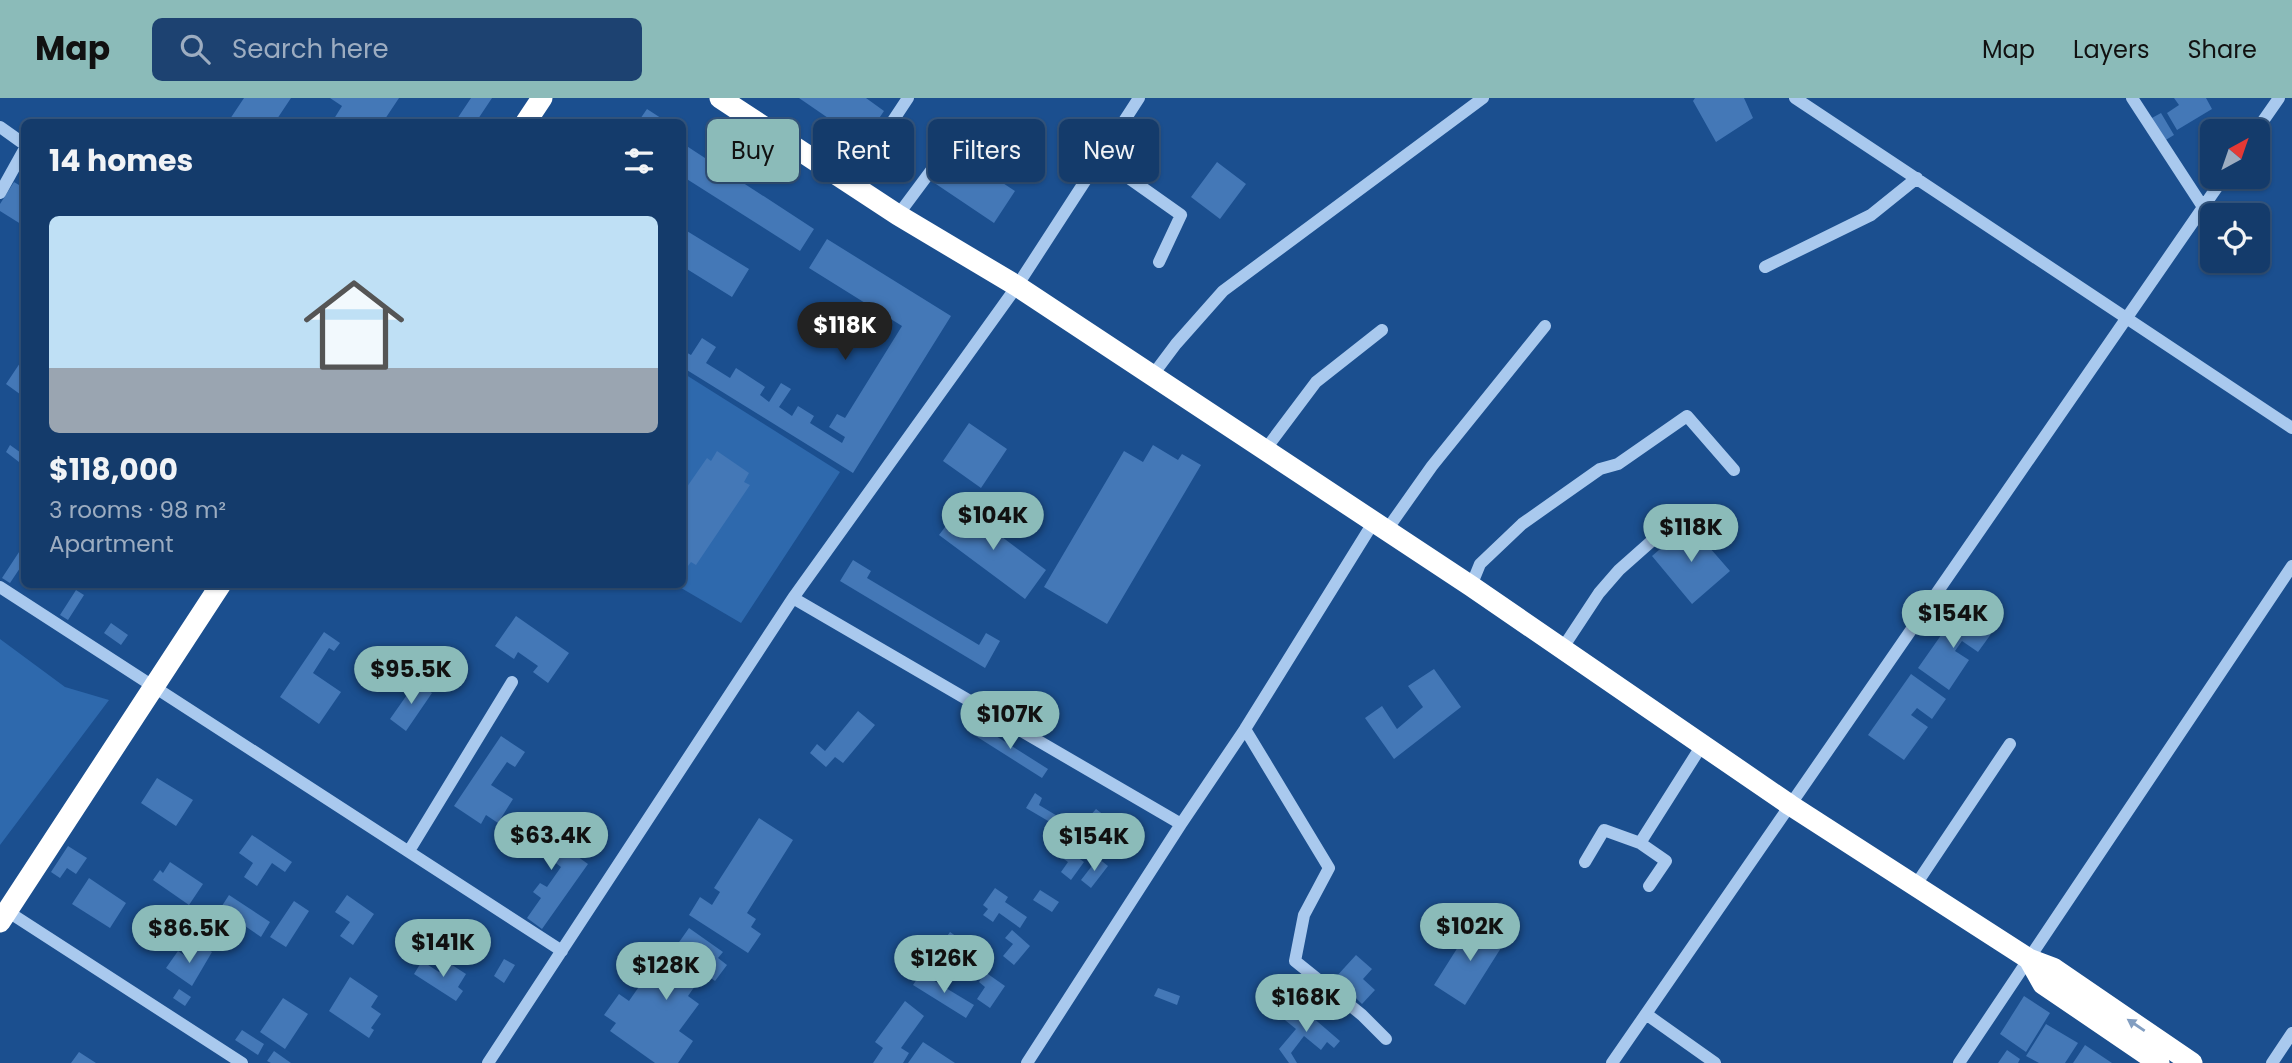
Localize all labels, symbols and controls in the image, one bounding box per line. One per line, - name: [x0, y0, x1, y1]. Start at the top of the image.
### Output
- search box: [152, 18, 642, 81]
- text: Map: [35, 25, 110, 72]
- icon: search: [176, 30, 214, 68]
- text: Search here: [232, 31, 389, 67]
- text: Map: [1982, 33, 2035, 66]
- text: Layers: [2073, 33, 2149, 66]
- text: Share: [2187, 33, 2257, 66]
- chip: Buy: [707, 119, 799, 182]
- chip: Rent: [813, 119, 914, 182]
- chip: Filters: [928, 119, 1045, 182]
- chip: New: [1059, 119, 1159, 182]
- north arrow: [2200, 119, 2270, 189]
- map controls: [2200, 119, 2270, 273]
- text: 14 homes: [49, 139, 193, 182]
- icon: filters: [620, 142, 658, 180]
- button: locate: [2200, 203, 2270, 273]
- icon: home: [291, 262, 417, 388]
- pin: $118K: [796, 302, 894, 362]
- text: $118K: [813, 309, 877, 341]
- text: $118,000: [49, 448, 178, 491]
- pin: $104K: [944, 492, 1042, 552]
- text: 3 rooms · 98 m²: [49, 494, 226, 526]
- text: $104K: [958, 499, 1028, 531]
- pin: $118K: [1642, 504, 1740, 564]
- text: $118K: [1659, 511, 1723, 543]
- text: Apartment: [49, 528, 174, 560]
- pin: $154K: [1904, 590, 2002, 650]
- text: $154K: [1918, 597, 1988, 629]
- pin: $95.5K: [354, 646, 468, 706]
- text: $95.5K: [370, 653, 452, 685]
- pin: $107K: [961, 692, 1059, 751]
- text: $107K: [976, 698, 1044, 730]
- pin: $63.4K: [494, 812, 608, 872]
- pin: $154K: [1045, 814, 1143, 873]
- text: $63.4K: [510, 819, 592, 851]
- text: $154K: [1059, 820, 1129, 852]
- pin: $102K: [1421, 904, 1519, 963]
- pin: $86.5K: [132, 906, 246, 965]
- text: $102K: [1436, 910, 1504, 942]
- text: $86.5K: [148, 912, 230, 944]
- pin: $141K: [394, 920, 492, 979]
- text: $141K: [411, 926, 475, 958]
- pin: $126K: [895, 936, 993, 995]
- pin: $128K: [617, 942, 715, 1002]
- text: $126K: [910, 942, 978, 974]
- text: $128K: [632, 949, 700, 981]
- pin: $168K: [1257, 974, 1355, 1034]
- text: $168K: [1271, 981, 1341, 1013]
- one-way arrow: [2126, 1018, 2145, 1031]

